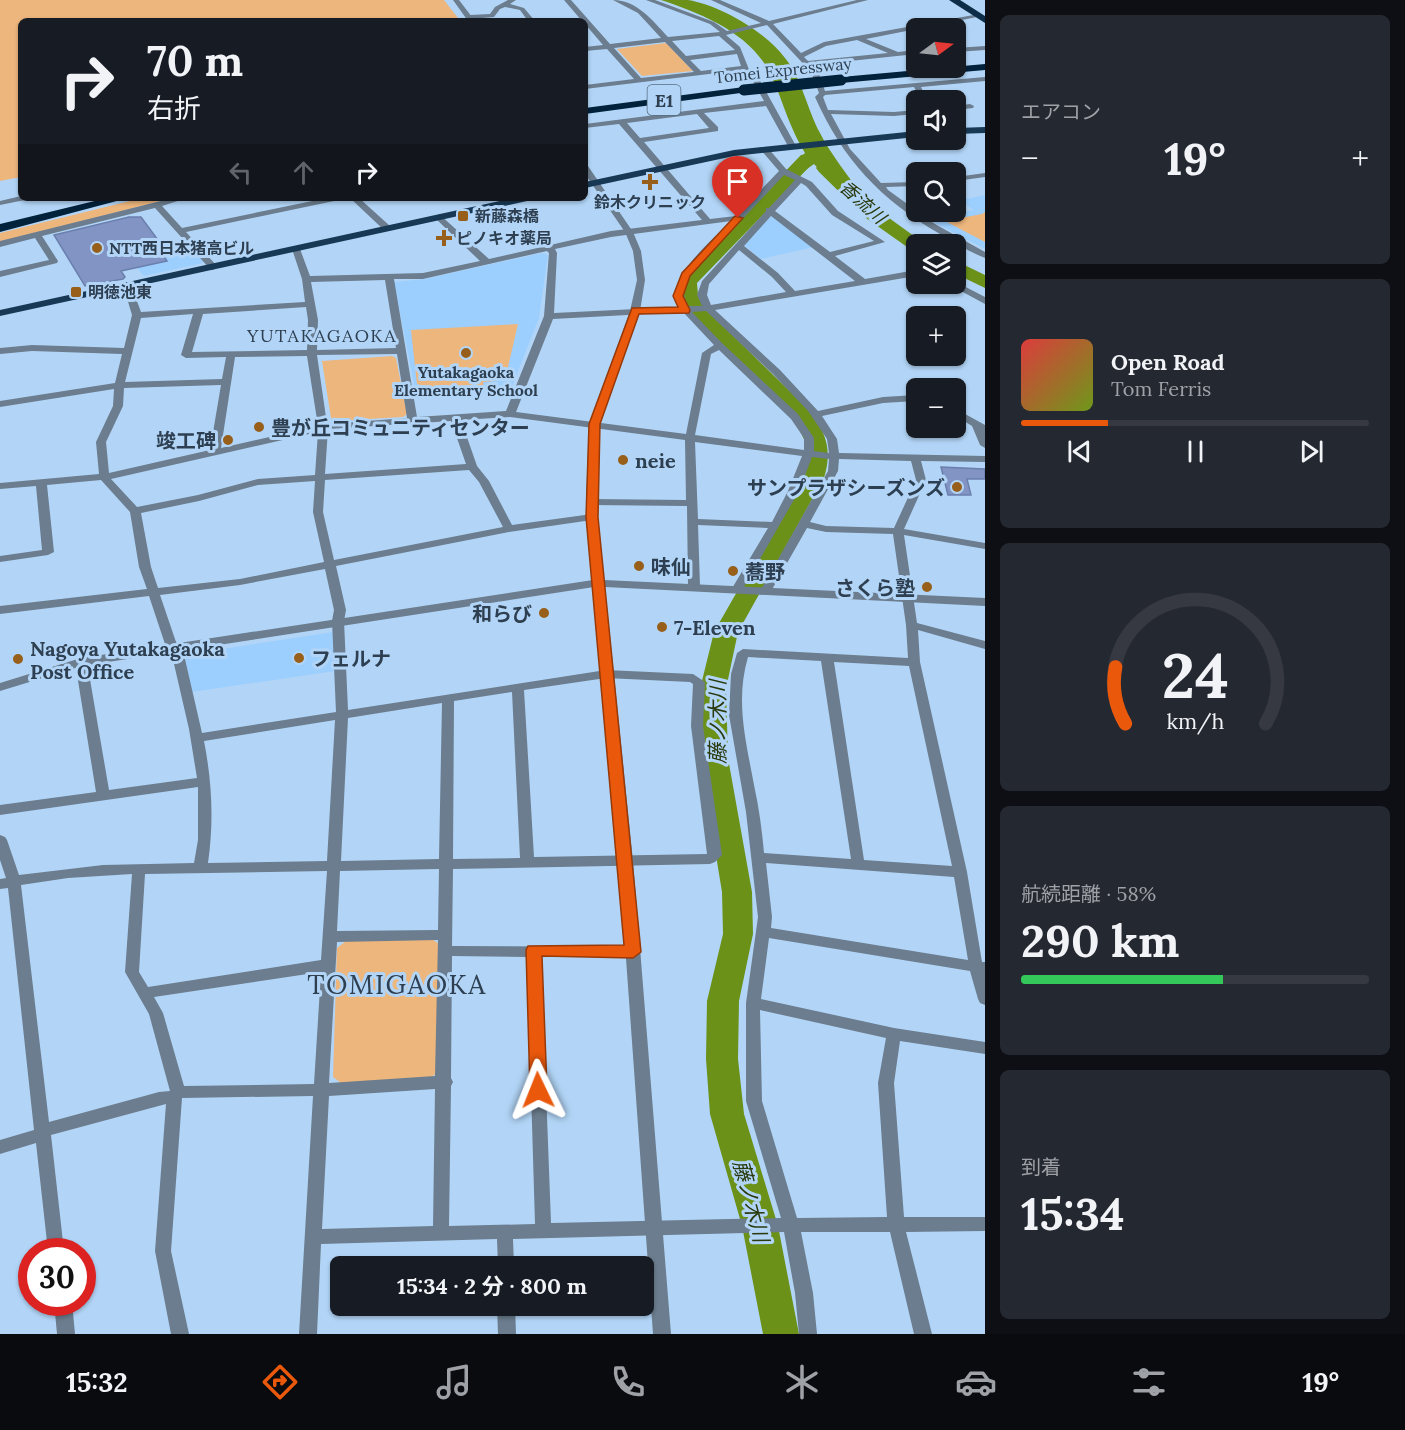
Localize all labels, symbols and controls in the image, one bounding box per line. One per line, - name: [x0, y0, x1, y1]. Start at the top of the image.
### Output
- north arrow: [906, 18, 966, 78]
- map controls: [906, 18, 966, 438]
- text: 70 m: [147, 34, 243, 88]
- icon: right: [48, 42, 126, 120]
- street label: Tomei Expressway: [713, 53, 853, 87]
- road number: E1: [648, 85, 680, 115]
- button: sound: [906, 90, 966, 150]
- text: 右折: [147, 91, 201, 125]
- text: エアコン: [1021, 99, 1101, 124]
- text: 19°: [1164, 130, 1226, 187]
- text: −: [1021, 137, 1039, 179]
- text: +: [1351, 137, 1369, 179]
- icon: left: [224, 156, 257, 189]
- icon: ahead: [287, 156, 320, 189]
- icon: right: [350, 156, 383, 189]
- pin: [712, 156, 763, 218]
- button: search: [906, 162, 966, 222]
- icon: arrive: [721, 165, 754, 198]
- marker: 鈴木クリニック: [641, 173, 659, 191]
- water label: 香流川: [835, 175, 892, 230]
- place label: 鈴木クリニック: [594, 192, 706, 212]
- place label: 新藤森橋: [475, 206, 539, 226]
- marker: 新藤森橋: [456, 209, 470, 223]
- place label: ピノキオ薬局: [456, 228, 552, 248]
- marker: ピノキオ薬局: [437, 231, 451, 245]
- button: layers: [906, 234, 966, 294]
- place label: NTT西日本猪高ビル: [109, 238, 254, 258]
- marker: NTT西日本猪高ビル: [90, 241, 104, 255]
- place label: 明徳池東: [88, 282, 152, 302]
- marker: 明徳池東: [69, 285, 83, 299]
- button: +: [906, 306, 966, 366]
- district label: YUTAKAGAOKA: [246, 324, 397, 347]
- marker: Yutakagaoka Elementary School: [459, 346, 473, 360]
- text: Open Road: [1111, 348, 1225, 376]
- place label: Yutakagaoka Elementary School: [394, 362, 538, 400]
- text: Tom Ferris: [1111, 376, 1211, 401]
- button: −: [906, 378, 966, 438]
- place label: 豊が丘コミュニティセンター: [271, 415, 530, 440]
- marker: 豊が丘コミュニティセンター: [252, 420, 266, 434]
- place label: 竣工碑: [156, 428, 216, 453]
- marker: 竣工碑: [221, 433, 235, 447]
- icon: previous: [1063, 435, 1096, 468]
- icon: pause: [1179, 435, 1212, 468]
- icon: next: [1295, 435, 1328, 468]
- place label: neie: [635, 448, 676, 473]
- marker: neie: [616, 453, 630, 467]
- place label: サンプラザシーズンズ: [747, 475, 945, 500]
- marker: サンプラザシーズンズ: [950, 480, 964, 494]
- place label: 味仙: [651, 554, 691, 579]
- marker: 味仙: [632, 559, 646, 573]
- place label: 蕎野: [745, 559, 785, 584]
- marker: 蕎野: [726, 564, 740, 578]
- place label: さくら塾: [835, 575, 915, 600]
- marker: さくら塾: [920, 580, 934, 594]
- place label: 和らび: [472, 601, 532, 626]
- marker: 和らび: [537, 606, 551, 620]
- place label: 7-Eleven: [674, 615, 756, 640]
- marker: 7-Eleven: [655, 620, 669, 634]
- text: 24: [1161, 635, 1229, 715]
- place label: Nagoya Yutakagaoka Post Office: [30, 636, 225, 684]
- place label: フェルナ: [311, 646, 391, 671]
- marker: フェルナ: [292, 651, 306, 665]
- marker: Nagoya Yutakagaoka Post Office: [11, 652, 25, 666]
- water label: 藤ノ木川: [704, 678, 731, 764]
- text: km/h: [1166, 707, 1224, 735]
- text: 航続距離 · 58%: [1021, 881, 1156, 906]
- text: 290 km: [1021, 912, 1180, 969]
- district label: TOMIGAOKA: [307, 967, 487, 1001]
- position arrow: [506, 1058, 570, 1122]
- text: 到着: [1021, 1154, 1061, 1179]
- water label: 藤ノ木川: [727, 1157, 775, 1247]
- text: 15:34: [1021, 1185, 1125, 1242]
- speed limit sign: 30: [18, 1238, 96, 1316]
- text: 15:34 · 2 分 · 800 m: [397, 1272, 587, 1300]
- icon: directions: [259, 1361, 301, 1403]
- icon: music: [433, 1361, 475, 1403]
- icon: phone: [607, 1361, 649, 1403]
- icon: climate: [781, 1361, 823, 1403]
- icon: car: [955, 1361, 997, 1403]
- icon: filters: [1128, 1361, 1170, 1403]
- text: 15:32: [66, 1365, 128, 1399]
- text: 19°: [1302, 1365, 1339, 1399]

